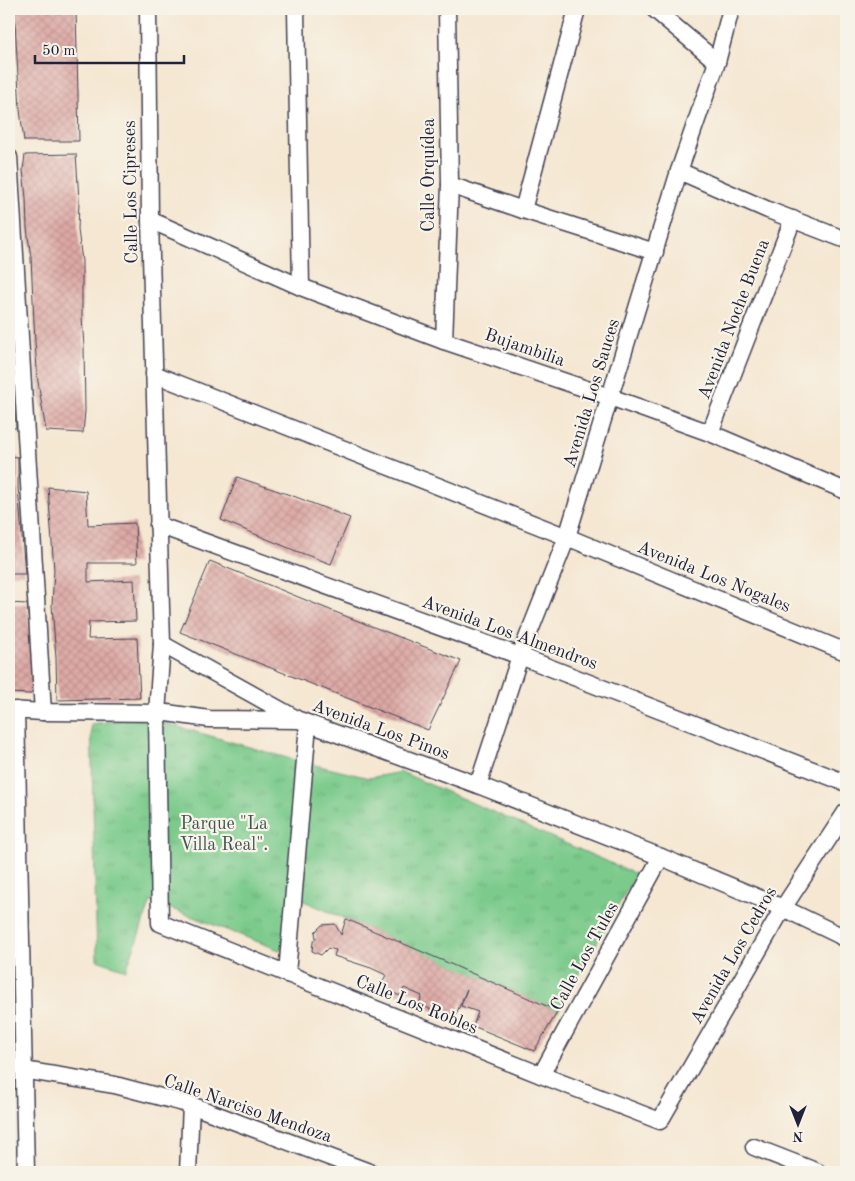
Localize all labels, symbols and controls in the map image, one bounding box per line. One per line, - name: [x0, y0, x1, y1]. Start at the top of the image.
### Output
- scale bar: [35, 32, 184, 64]
- text: 50 m: [42, 44, 76, 59]
- street label: Calle Orquídea: [420, 118, 438, 232]
- street label: Calle Los Cipreses: [121, 120, 141, 264]
- street label: Avenida Noche Buena: [695, 237, 773, 402]
- street label: Avenida Los Sauces: [561, 316, 623, 470]
- street label: Bujambilia: [482, 326, 567, 370]
- street label: Avenida Los Nogales: [634, 538, 793, 616]
- street label: Avenida Los Almendros: [419, 593, 600, 673]
- street label: Avenida Los Pinos: [310, 697, 452, 763]
- park label: Parque "La Villa Real".: [180, 815, 268, 854]
- street label: Avenida Los Cedros: [687, 884, 781, 1027]
- street label: Calle Los Tules: [548, 899, 622, 1014]
- street label: Calle Los Robles: [353, 972, 480, 1038]
- street label: Calle Narciso Mendoza: [161, 1072, 334, 1146]
- north arrow: [772, 1098, 822, 1148]
- text: N: [792, 1129, 803, 1143]

